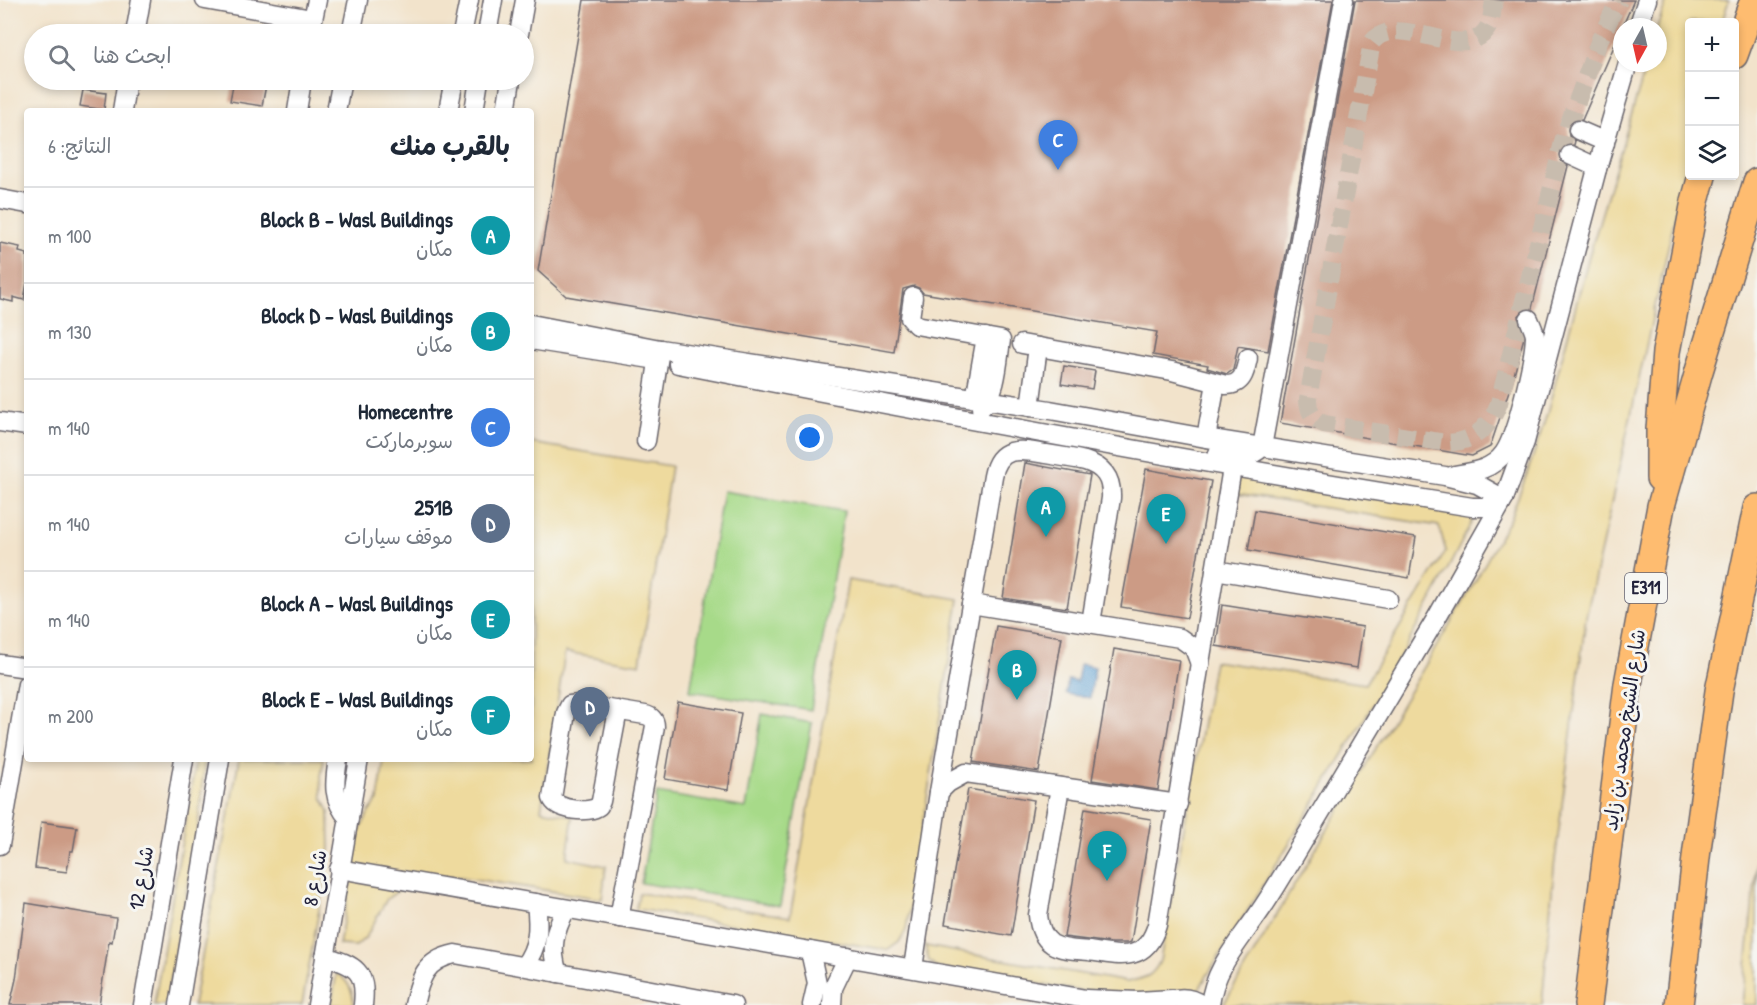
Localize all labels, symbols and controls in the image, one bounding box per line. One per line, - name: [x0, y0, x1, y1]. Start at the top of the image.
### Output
- north arrow: [1613, 18, 1667, 72]
- map controls: [1685, 18, 1739, 180]
- button: +: [1685, 18, 1739, 72]
- search box: [24, 24, 534, 90]
- text: ابحث هنا: [93, 40, 172, 70]
- icon: search: [45, 41, 78, 74]
- button: −: [1685, 72, 1739, 126]
- pin: C: [1038, 120, 1078, 170]
- button: layers: [1685, 126, 1739, 180]
- text: بالقرب منك: [390, 128, 510, 163]
- text: النتائج: 6: [48, 132, 111, 159]
- text: Block B - Wasl Buildings: [260, 204, 453, 234]
- text: 100 m: [48, 222, 91, 249]
- text: A: [486, 222, 495, 249]
- text: مكان: [416, 235, 453, 262]
- text: Block D - Wasl Buildings: [261, 300, 453, 330]
- text: 130 m: [48, 318, 91, 345]
- text: B: [485, 318, 496, 345]
- text: مكان: [416, 331, 453, 358]
- text: Homecentre: [358, 396, 453, 426]
- text: 140 m: [48, 414, 90, 441]
- text: C: [485, 414, 496, 441]
- your location: [795, 423, 824, 452]
- text: سوبرماركت: [365, 427, 453, 454]
- pin: A: [1026, 488, 1066, 537]
- text: 251B: [414, 492, 453, 522]
- pin: E: [1146, 494, 1186, 544]
- text: 140 m: [48, 510, 90, 537]
- text: D: [486, 510, 495, 537]
- text: موقف سيارات: [344, 523, 453, 550]
- road number: E311: [1625, 573, 1667, 603]
- text: Block A - Wasl Buildings: [261, 588, 453, 618]
- text: 140 m: [48, 606, 90, 633]
- text: E: [486, 606, 495, 633]
- text: مكان: [416, 619, 453, 646]
- street label: شارع الشيخ محمد بن زايد: [1596, 627, 1652, 833]
- pin: B: [998, 650, 1036, 700]
- text: Block E - Wasl Buildings: [262, 684, 453, 714]
- pin: D: [570, 688, 610, 737]
- text: 200 m: [48, 702, 94, 729]
- text: F: [487, 702, 494, 729]
- text: مكان: [416, 715, 453, 742]
- pin: F: [1088, 832, 1126, 881]
- street label: شارع 12: [122, 844, 160, 912]
- street label: شارع 8: [296, 848, 334, 908]

